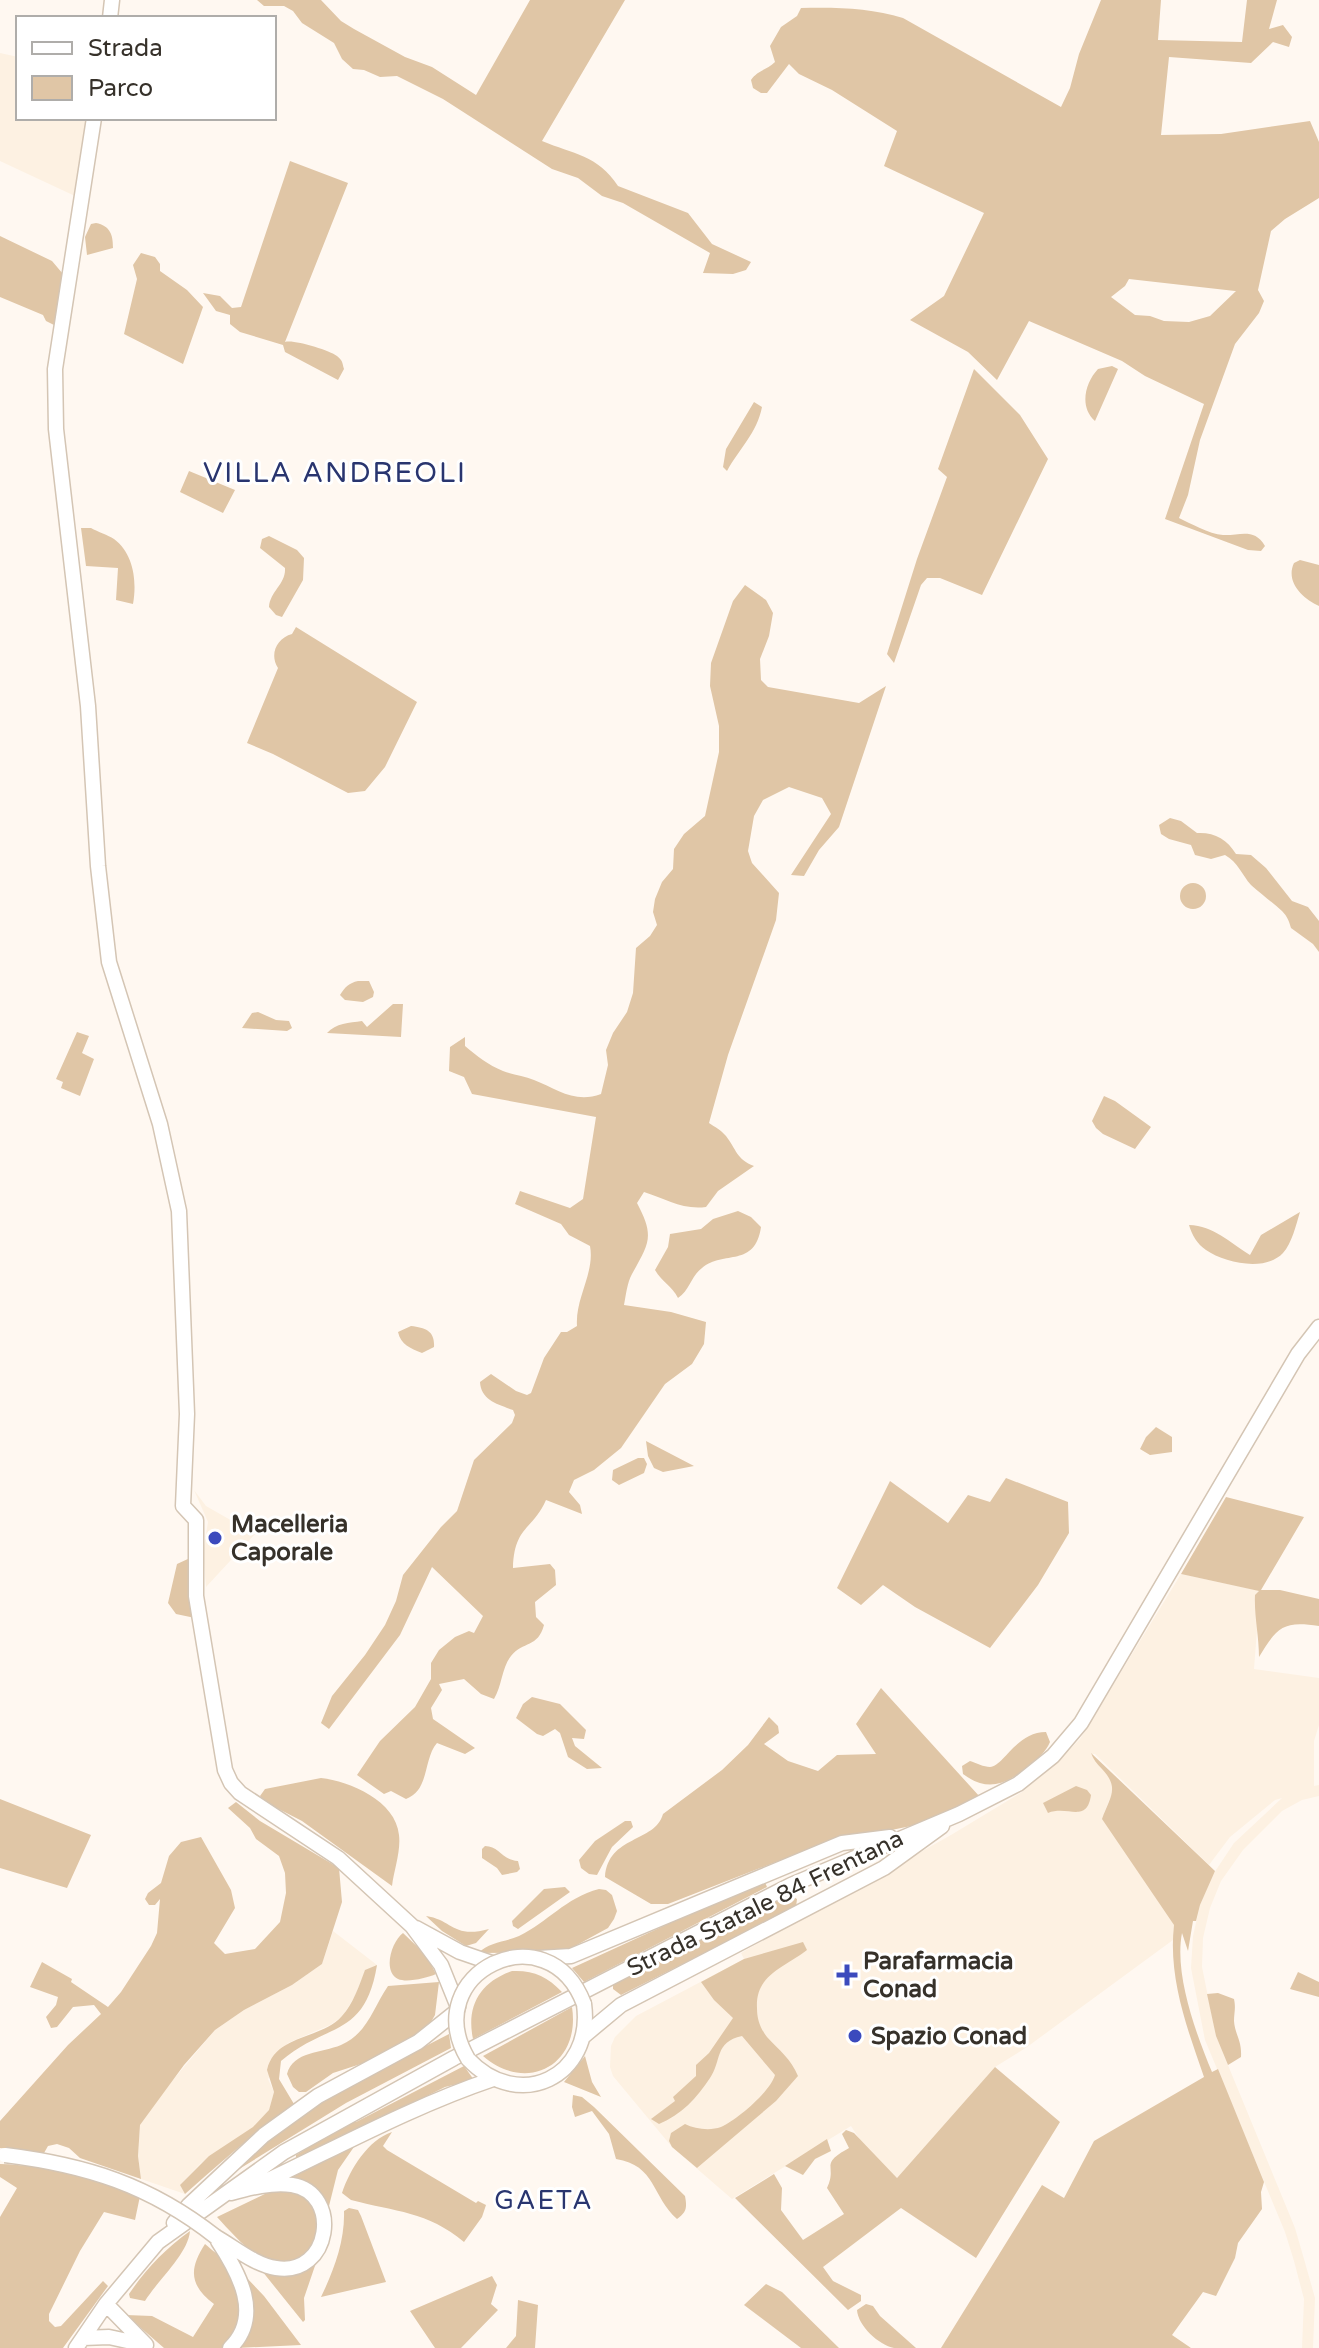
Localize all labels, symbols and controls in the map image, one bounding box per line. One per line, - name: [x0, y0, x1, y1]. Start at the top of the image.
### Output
- legend: [16, 16, 276, 120]
- text: Strada: [88, 34, 163, 63]
- text: Parco: [88, 74, 153, 103]
- district label: VILLA ANDREOLI: [203, 456, 467, 490]
- place label: Macelleria Caporale: [231, 1510, 348, 1567]
- marker: Macelleria Caporale: [206, 1529, 224, 1547]
- street label: Strada Statale 84 Frentana: [622, 1824, 908, 1983]
- place label: Parafarmacia Conad: [863, 1947, 1014, 2004]
- marker: Parafarmacia Conad: [838, 1966, 856, 1984]
- place label: Spazio Conad: [871, 2022, 1027, 2051]
- marker: Spazio Conad: [846, 2027, 864, 2045]
- district label: GAETA: [494, 2185, 594, 2216]

